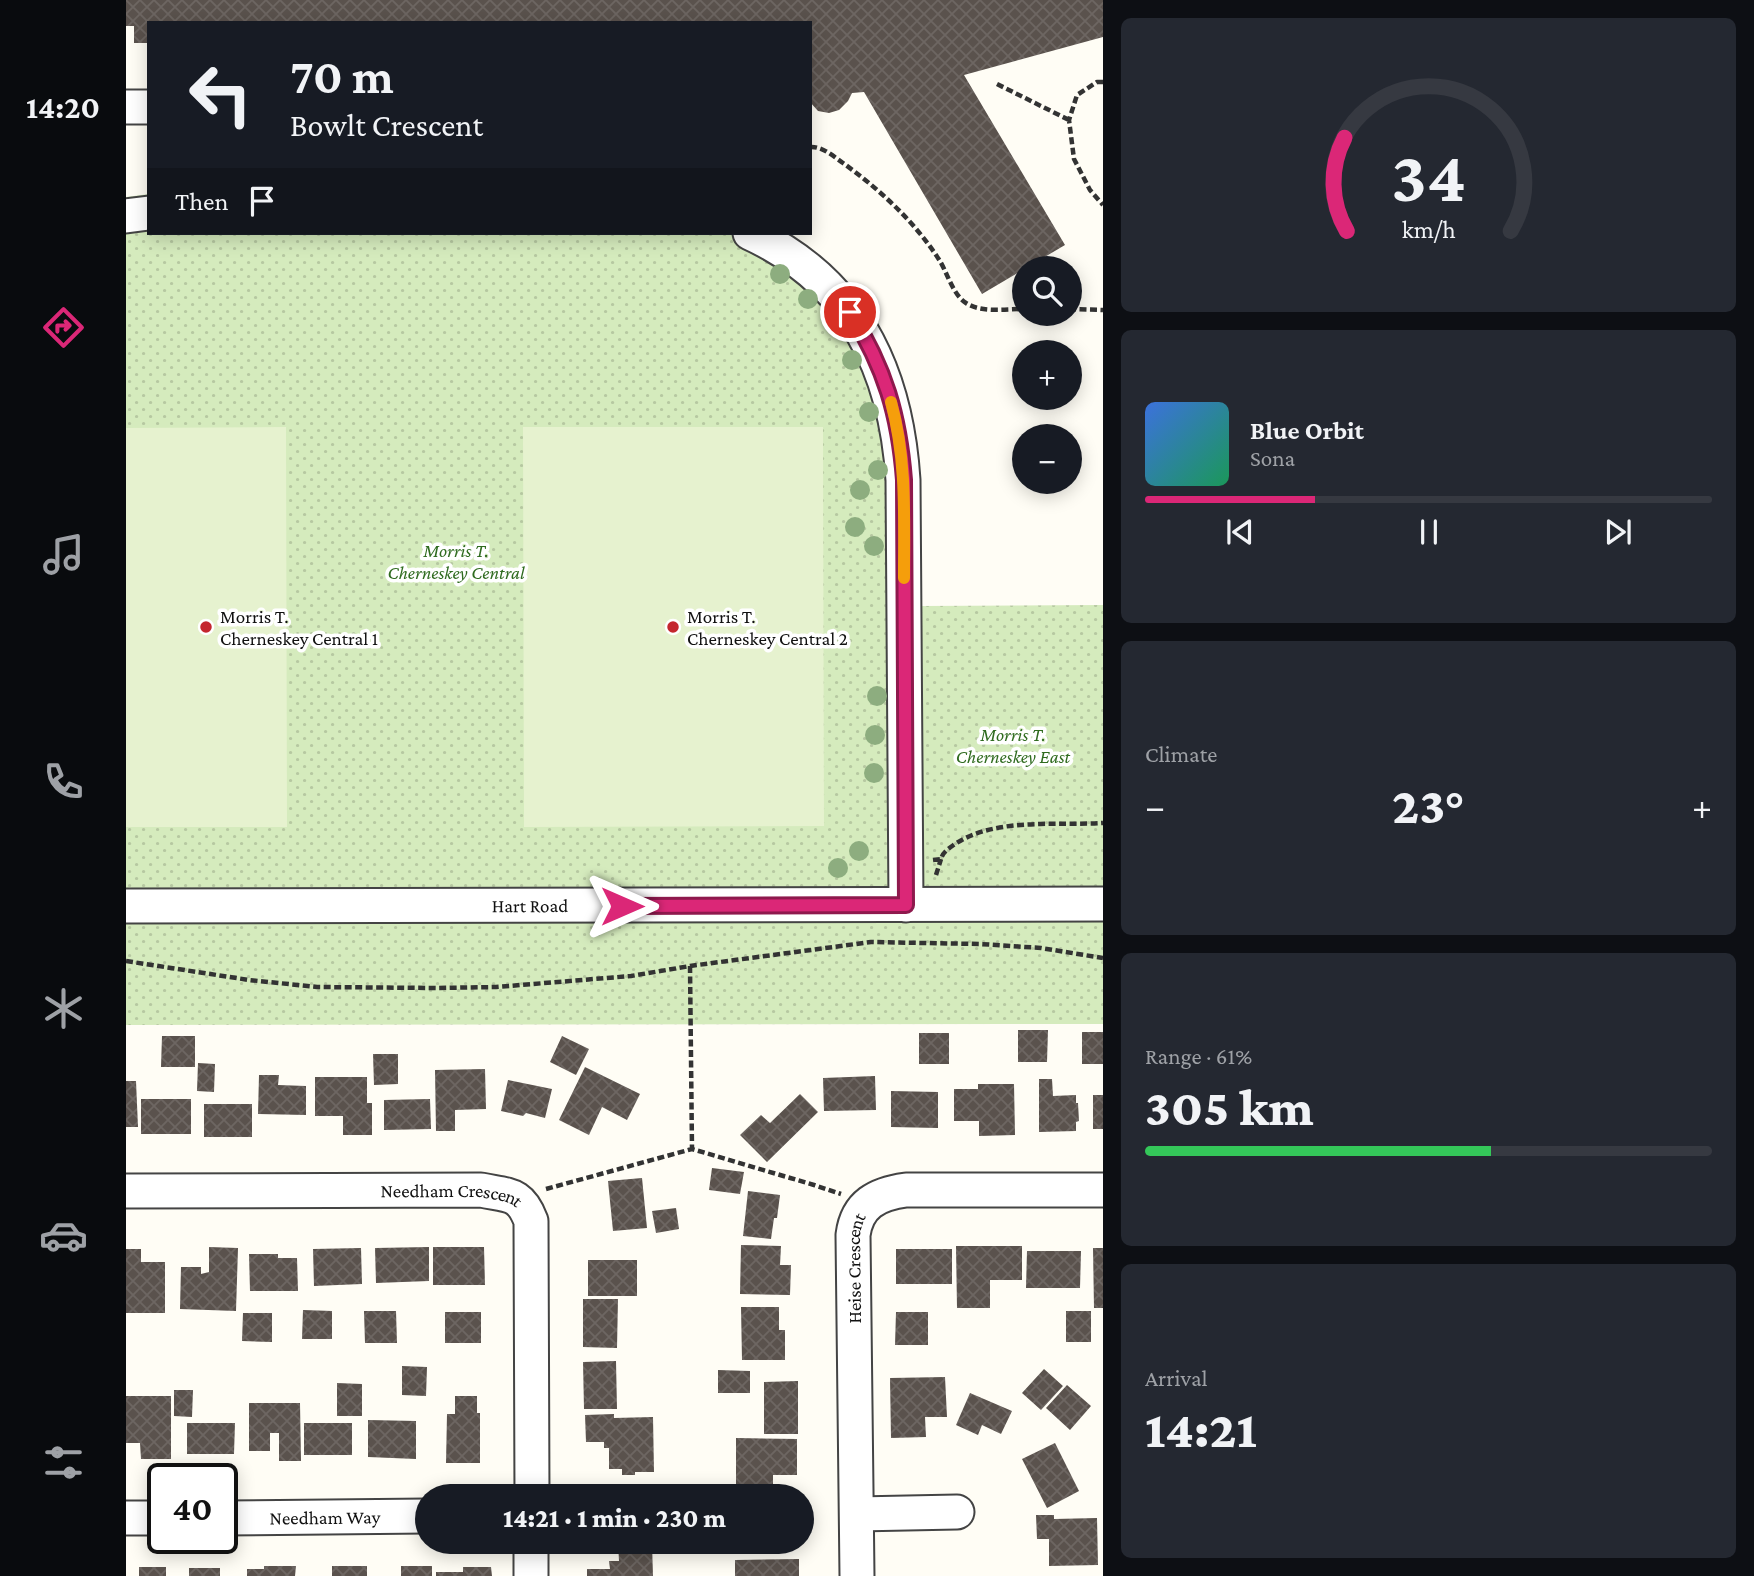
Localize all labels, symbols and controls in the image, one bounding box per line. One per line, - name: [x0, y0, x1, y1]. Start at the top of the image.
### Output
- icon: left: [175, 49, 266, 140]
- text: 70 m: [290, 49, 394, 104]
- text: 14:20: [26, 89, 100, 125]
- text: Bowlt Crescent: [290, 107, 483, 143]
- text: 34: [1391, 136, 1466, 217]
- icon: arrive: [243, 182, 281, 220]
- text: Then: [175, 187, 229, 216]
- text: km/h: [1402, 216, 1455, 243]
- map controls: [1012, 256, 1082, 494]
- button: search: [1012, 256, 1082, 326]
- pin: [820, 282, 880, 342]
- icon: arrive: [831, 293, 869, 331]
- icon: directions: [39, 303, 88, 352]
- button: +: [1012, 340, 1082, 410]
- text: Blue Orbit: [1250, 416, 1364, 445]
- button: −: [1012, 424, 1082, 494]
- text: Sona: [1250, 445, 1295, 471]
- icon: previous: [1221, 513, 1259, 551]
- icon: pause: [1410, 513, 1448, 551]
- icon: next: [1599, 513, 1637, 551]
- icon: music: [39, 530, 88, 579]
- park label: Morris T. Cherneskey Central: [387, 540, 525, 583]
- place label: Morris T. Cherneskey Central 1: [220, 606, 378, 649]
- place label: Morris T. Cherneskey Central 2: [687, 606, 848, 649]
- marker: Morris T. Cherneskey Central 1: [198, 619, 214, 635]
- marker: Morris T. Cherneskey Central 2: [665, 619, 681, 635]
- park label: Morris T. Cherneskey East: [956, 724, 1071, 767]
- text: Climate: [1145, 741, 1217, 767]
- icon: phone: [39, 757, 88, 806]
- text: 23°: [1392, 776, 1465, 834]
- text: −: [1145, 785, 1165, 827]
- text: +: [1692, 785, 1712, 827]
- position arrow: [585, 869, 659, 943]
- street label: Hart Road: [492, 895, 568, 916]
- icon: climate: [39, 984, 88, 1033]
- text: Range · 61%: [1145, 1043, 1252, 1069]
- text: 305 km: [1145, 1078, 1314, 1136]
- street label: Needham Crescent: [380, 1180, 528, 1212]
- street label: Heise Crescent: [843, 1208, 870, 1324]
- icon: car: [39, 1211, 88, 1260]
- text: Arrival: [1145, 1365, 1208, 1391]
- text: 14:21: [1145, 1400, 1257, 1458]
- icon: filters: [39, 1438, 88, 1487]
- speed limit sign: 40: [147, 1463, 238, 1554]
- text: 14:21 · 1 min · 230 m: [503, 1504, 726, 1533]
- street label: Needham Way: [269, 1506, 381, 1529]

